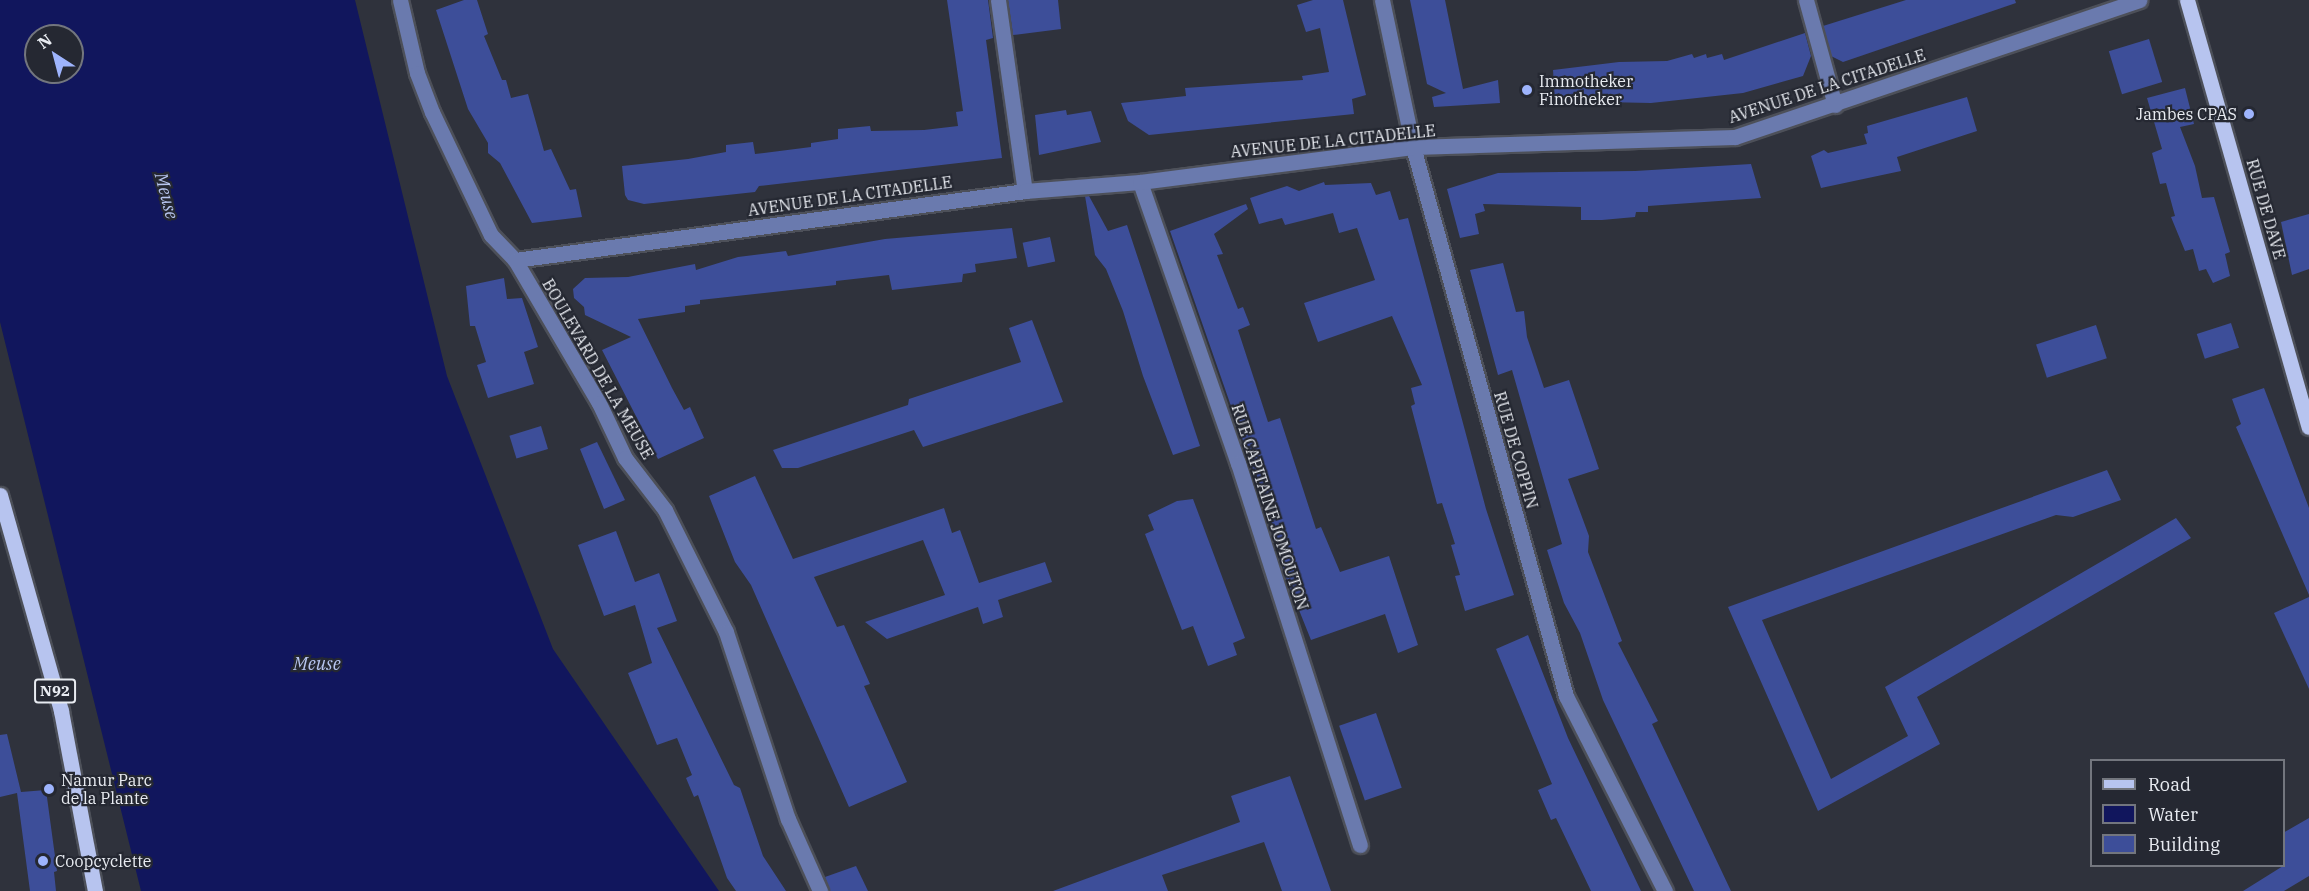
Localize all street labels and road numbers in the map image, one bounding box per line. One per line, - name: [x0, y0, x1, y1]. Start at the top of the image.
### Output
- street label: AVENUE DE LA CITADELLE: [1726, 45, 1928, 127]
- street label: AVENUE DE LA CITADELLE: [1230, 121, 1436, 161]
- street label: RUE DE DAVE: [2243, 157, 2289, 261]
- street label: AVENUE DE LA CITADELLE: [747, 172, 953, 220]
- street label: BOULEVARD DE LA MEUSE: [538, 275, 658, 463]
- street label: RUE DE COPPIN: [1490, 389, 1542, 511]
- street label: RUE CAPITAINE JOMOUTON: [1228, 402, 1312, 612]
- road number: N92: [34, 679, 76, 703]

